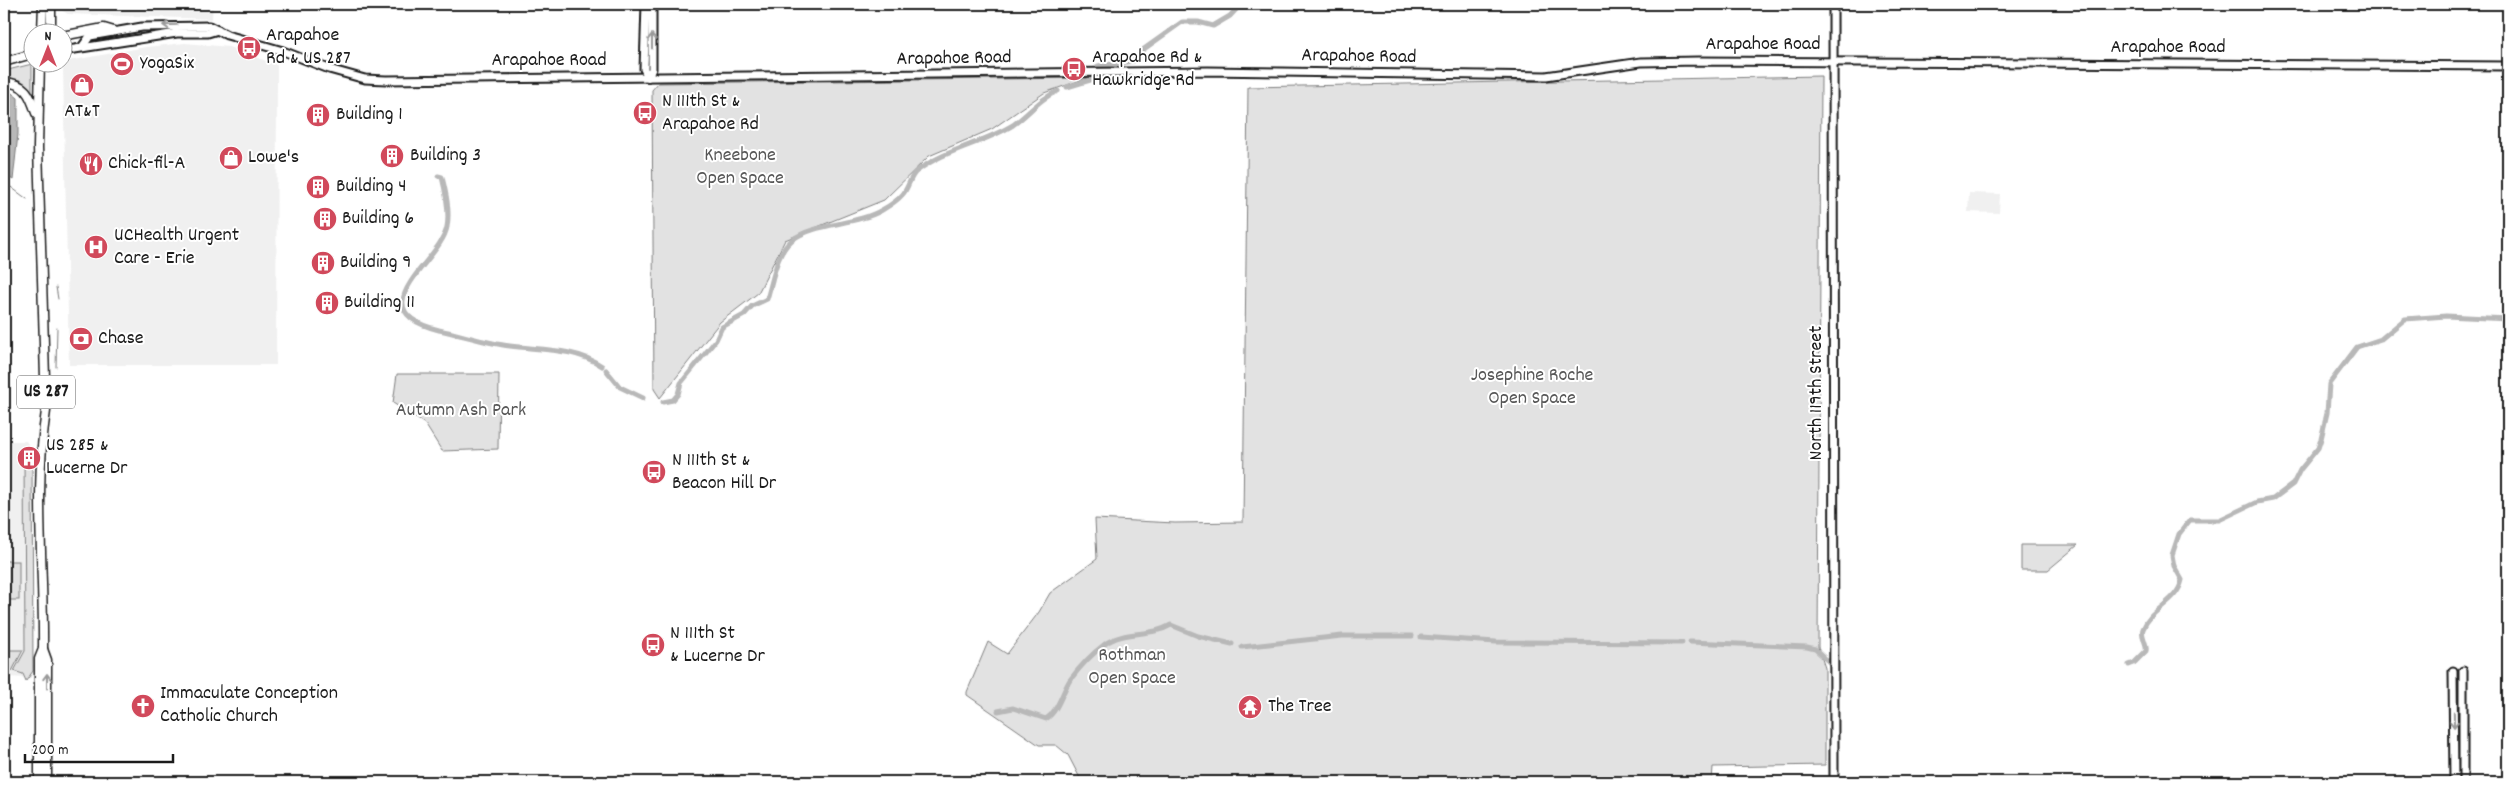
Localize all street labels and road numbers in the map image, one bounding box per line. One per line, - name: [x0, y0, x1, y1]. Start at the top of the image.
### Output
- street label: Arapahoe Road: [1705, 31, 1821, 59]
- street label: Arapahoe Road: [2110, 34, 2226, 62]
- street label: Arapahoe Road: [1301, 42, 1417, 72]
- street label: Arapahoe Road: [896, 44, 1012, 74]
- street label: Arapahoe Road: [491, 47, 607, 75]
- street label: North 119th Street: [1803, 326, 1831, 460]
- road number: US 287: [17, 376, 75, 408]

